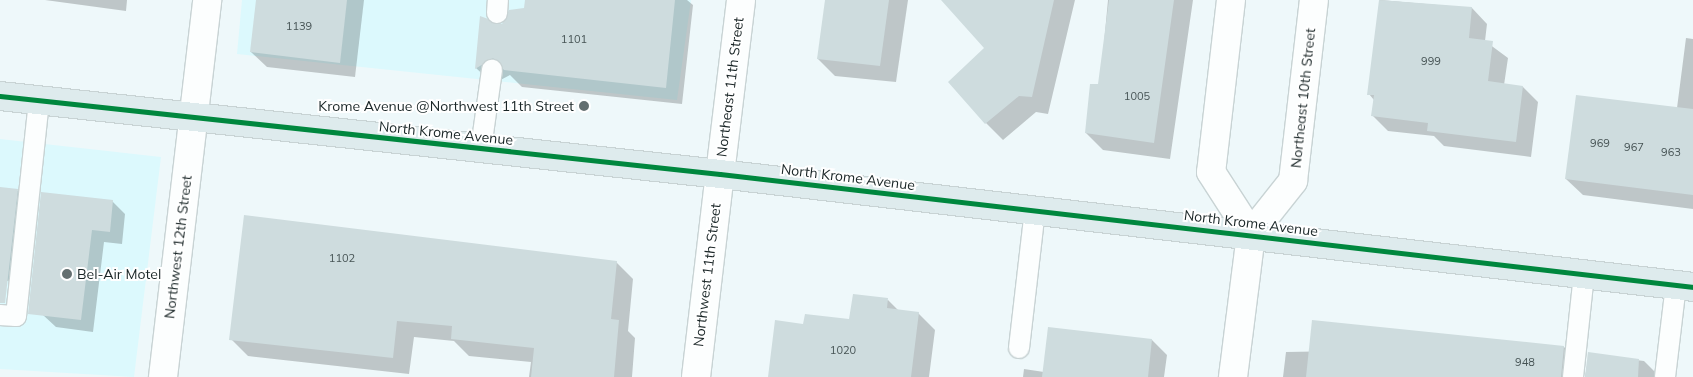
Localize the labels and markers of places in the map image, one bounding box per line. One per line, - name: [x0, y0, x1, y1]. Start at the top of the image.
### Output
- place label: Krome Avenue @Northwest 11th Street: [318, 98, 574, 114]
- marker: Krome Avenue @Northwest 11th Street: [578, 100, 590, 112]
- place label: Bel-Air Motel: [77, 266, 161, 282]
- marker: Bel-Air Motel: [61, 268, 73, 280]

